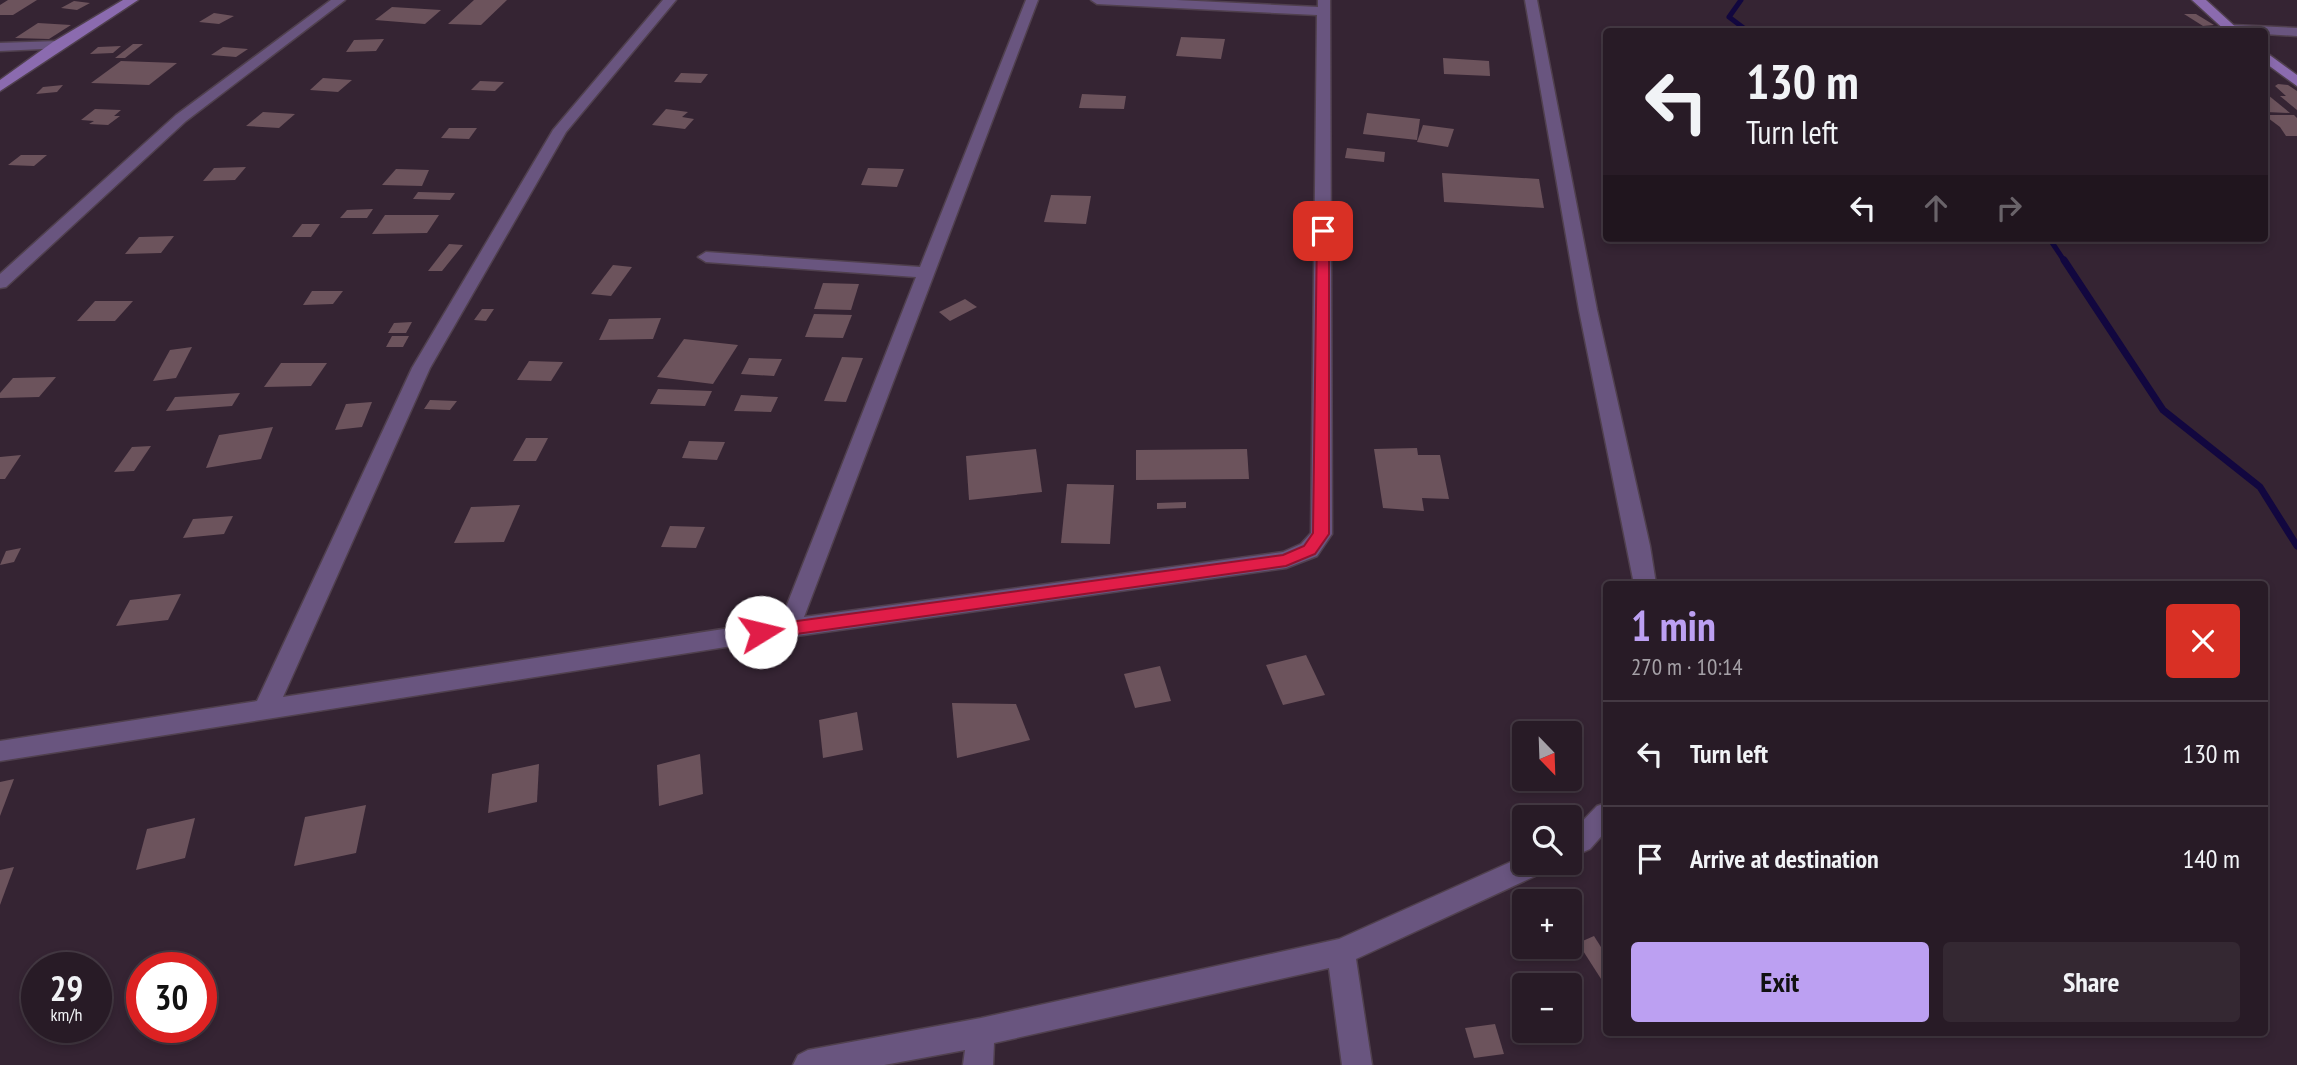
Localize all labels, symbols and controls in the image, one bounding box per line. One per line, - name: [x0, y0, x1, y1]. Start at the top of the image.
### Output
- text: 130 m: [1746, 49, 1859, 113]
- icon: left: [1631, 56, 1722, 147]
- text: Turn left: [1746, 111, 1838, 153]
- icon: left: [1844, 189, 1882, 227]
- icon: ahead: [1917, 189, 1955, 227]
- icon: right: [1990, 189, 2028, 227]
- pin: [1293, 201, 1353, 261]
- icon: arrive: [1304, 212, 1342, 250]
- position arrow: [724, 595, 798, 669]
- text: 1 min: [1631, 598, 1716, 653]
- button: close: [2166, 604, 2240, 678]
- text: 270 m · 10:14: [1631, 652, 1743, 681]
- north arrow: [1512, 721, 1582, 791]
- map controls: [1512, 721, 1582, 1043]
- icon: left: [1631, 735, 1669, 773]
- text: Turn left: [1690, 737, 1768, 770]
- text: 130 m: [2182, 737, 2240, 770]
- button: search: [1512, 805, 1582, 875]
- icon: arrive: [1631, 840, 1669, 878]
- text: Arrive at destination: [1690, 842, 1879, 875]
- text: 140 m: [2182, 842, 2240, 875]
- button: +: [1512, 889, 1582, 959]
- button: Exit: [1631, 942, 1929, 1022]
- button: Share: [1943, 942, 2240, 1022]
- speed limit sign: 30: [126, 952, 217, 1043]
- text: 29: [50, 965, 83, 1011]
- button: −: [1512, 973, 1582, 1043]
- text: km/h: [51, 1003, 82, 1026]

